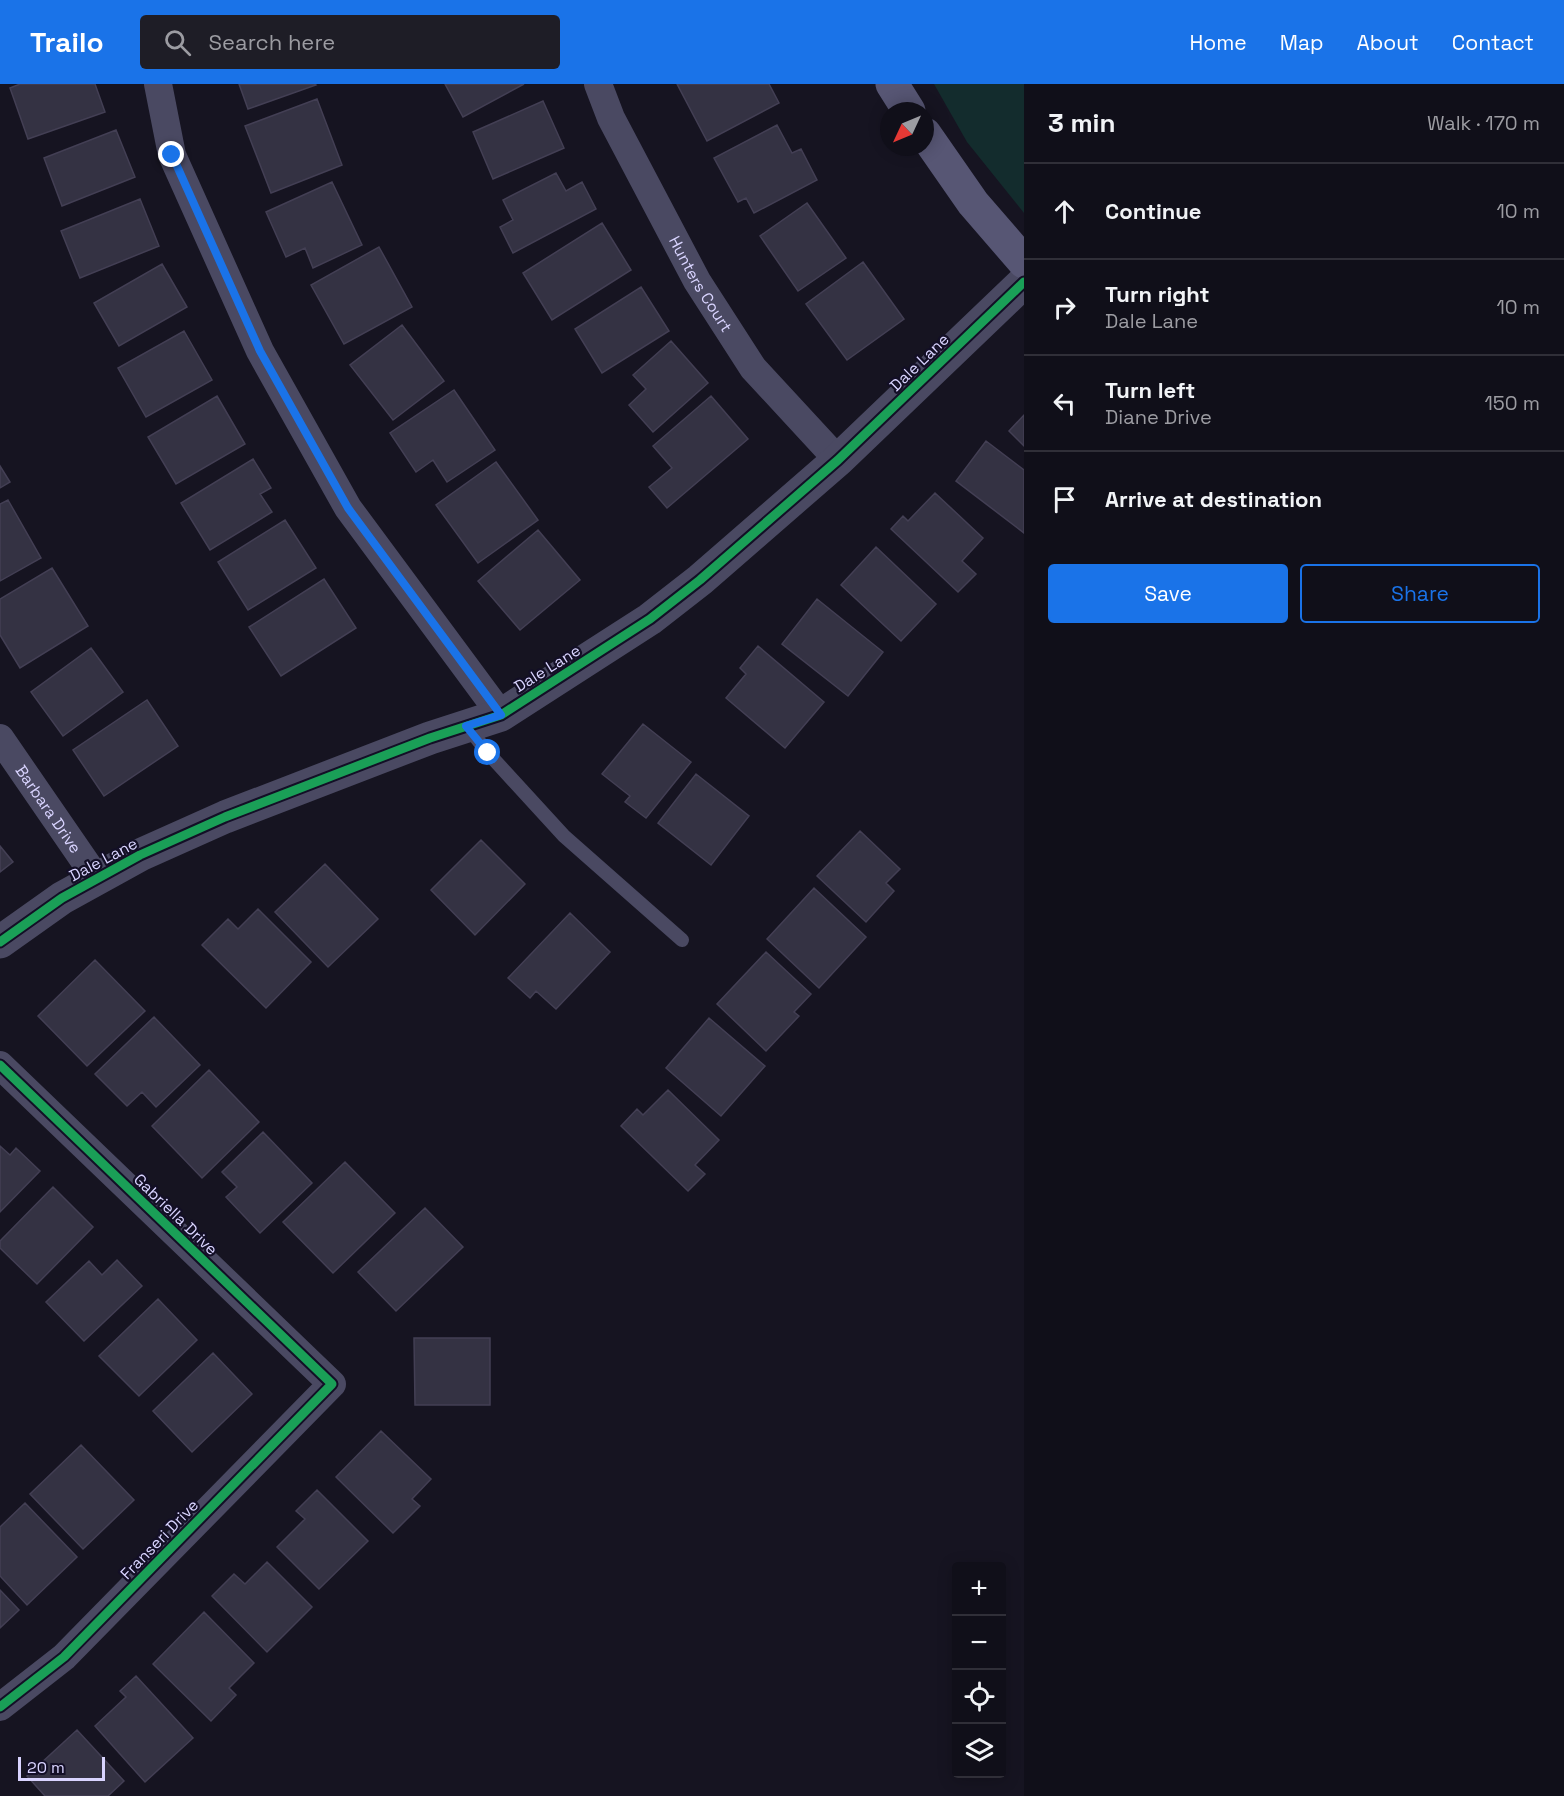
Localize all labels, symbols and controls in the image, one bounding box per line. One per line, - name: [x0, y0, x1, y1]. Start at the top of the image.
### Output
- search box: [140, 15, 560, 69]
- text: Trailo: [30, 24, 104, 60]
- icon: search: [161, 26, 194, 59]
- text: Search here: [209, 28, 335, 56]
- text: Home: [1189, 29, 1247, 56]
- text: Map: [1280, 29, 1324, 56]
- text: About: [1357, 29, 1419, 56]
- text: Contact: [1452, 29, 1534, 56]
- north arrow: [880, 102, 934, 156]
- text: 3 min: [1048, 106, 1116, 140]
- text: Walk · 170 m: [1427, 110, 1540, 136]
- route end: [158, 141, 184, 167]
- icon: ahead: [1048, 195, 1081, 228]
- text: Continue: [1105, 197, 1201, 225]
- text: 10 m: [1496, 198, 1540, 224]
- street label: Hunters Court: [664, 232, 737, 336]
- text: Turn right: [1105, 280, 1210, 308]
- icon: right: [1048, 291, 1081, 324]
- text: 10 m: [1496, 294, 1540, 320]
- text: Dale Lane: [1105, 308, 1198, 334]
- street label: Dale Lane: [885, 329, 953, 396]
- text: Turn left: [1105, 376, 1195, 404]
- icon: left: [1048, 387, 1081, 420]
- text: 150 m: [1485, 390, 1540, 416]
- text: Diane Drive: [1105, 404, 1212, 430]
- icon: arrive: [1048, 483, 1081, 516]
- text: Arrive at destination: [1105, 485, 1322, 513]
- button: Save: [1048, 564, 1288, 623]
- button: Share: [1300, 564, 1540, 623]
- street label: Dale Lane: [510, 640, 584, 697]
- route start: [474, 739, 500, 765]
- street label: Barbara Drive: [11, 761, 86, 857]
- street label: Dale Lane: [65, 833, 141, 886]
- street label: Gabriella Drive: [129, 1169, 222, 1260]
- street label: Franseri Drive: [116, 1495, 203, 1584]
- map controls: [952, 1562, 1006, 1778]
- button: +: [952, 1562, 1006, 1616]
- button: −: [952, 1616, 1006, 1670]
- button: locate: [952, 1670, 1006, 1724]
- button: layers: [952, 1724, 1006, 1778]
- scale bar: [18, 1754, 105, 1782]
- text: 20 m: [27, 1757, 65, 1778]

